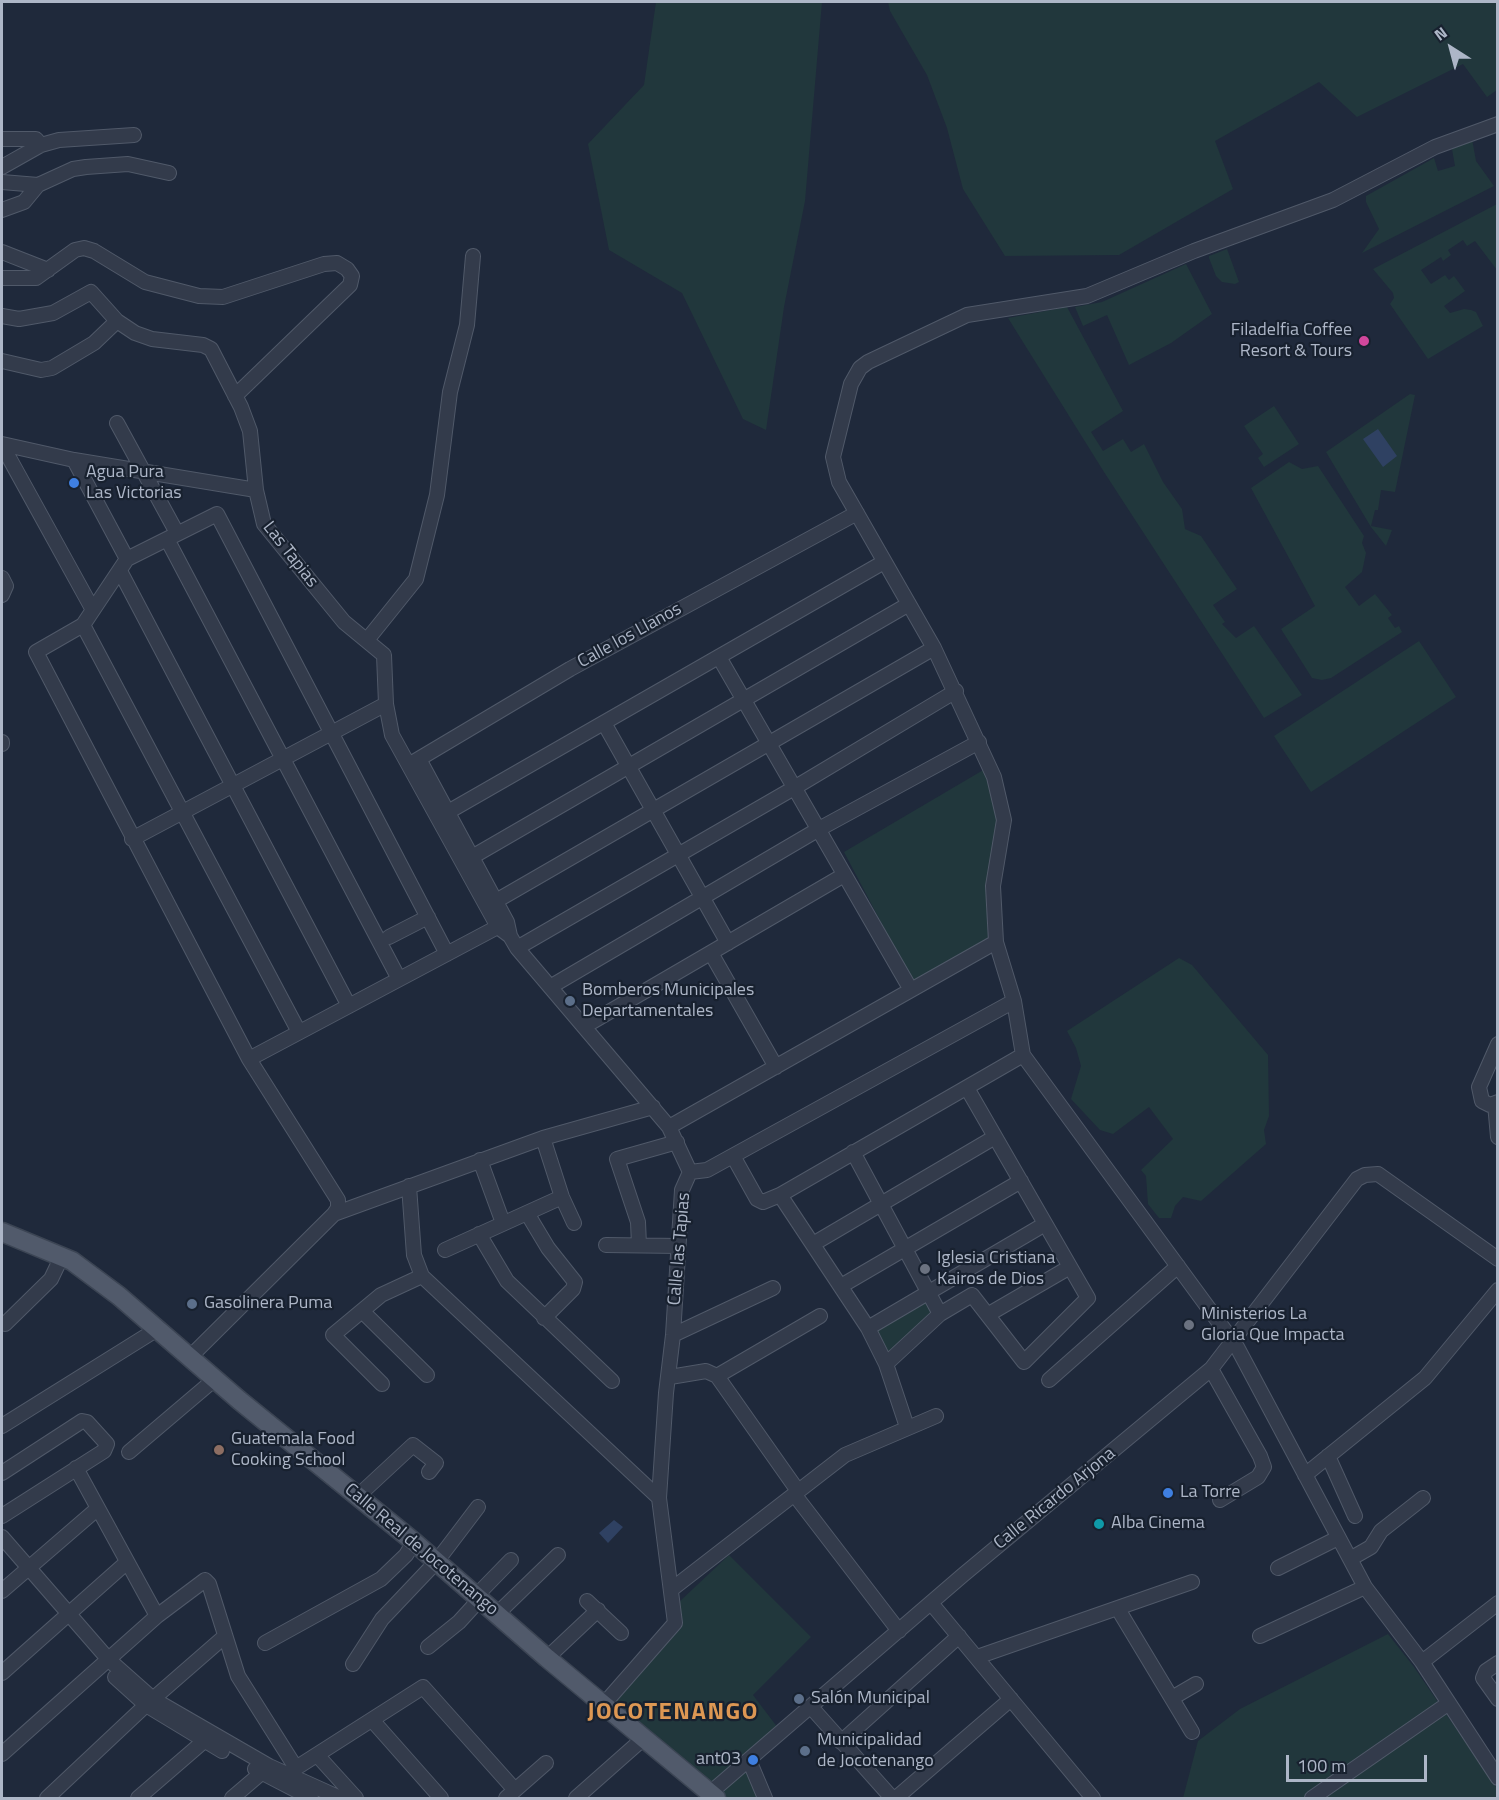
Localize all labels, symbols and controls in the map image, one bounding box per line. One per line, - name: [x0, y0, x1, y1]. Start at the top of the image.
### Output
- north arrow: [1421, 18, 1481, 78]
- text: N: [1429, 20, 1452, 46]
- place label: Filadelfia Coffee Resort & Tours: [1231, 320, 1352, 362]
- marker: Filadelfia Coffee Resort & Tours: [1357, 334, 1371, 348]
- place label: Agua Pura Las Victorias: [86, 462, 182, 504]
- marker: Agua Pura Las Victorias: [67, 476, 81, 490]
- street label: Las Tapias: [258, 518, 322, 592]
- street label: Calle los Llanos: [574, 599, 686, 673]
- place label: Bomberos Municipales Departamentales: [582, 980, 754, 1022]
- marker: Bomberos Municipales Departamentales: [563, 994, 577, 1008]
- street label: Calle las Tapias: [664, 1192, 696, 1306]
- place label: Iglesia Cristiana Kairos de Dios: [937, 1248, 1055, 1290]
- marker: Iglesia Cristiana Kairos de Dios: [918, 1262, 932, 1276]
- place label: Gasolinera Puma: [204, 1293, 332, 1315]
- marker: Gasolinera Puma: [185, 1297, 199, 1311]
- place label: Ministerios La Gloria Que Impacta: [1201, 1304, 1345, 1346]
- marker: Ministerios La Gloria Que Impacta: [1182, 1318, 1196, 1332]
- place label: Guatemala Food Cooking School: [231, 1429, 355, 1472]
- marker: Guatemala Food Cooking School: [212, 1443, 226, 1457]
- street label: Calle Ricardo Arjona: [990, 1443, 1120, 1555]
- street label: Calle Real de Jocotenango: [340, 1479, 502, 1621]
- place label: La Torre: [1180, 1482, 1240, 1504]
- marker: La Torre: [1161, 1486, 1175, 1500]
- place label: Alba Cinema: [1111, 1513, 1205, 1535]
- marker: Alba Cinema: [1092, 1517, 1106, 1531]
- place label: Salón Municipal: [811, 1688, 930, 1710]
- marker: Salón Municipal: [792, 1692, 806, 1706]
- district label: JOCOTENANGO: [587, 1699, 759, 1727]
- place label: Municipalidad de Jocotenango: [817, 1730, 934, 1772]
- scale bar: [1289, 1743, 1430, 1781]
- marker: Municipalidad de Jocotenango: [798, 1744, 812, 1758]
- place label: ant03: [696, 1749, 741, 1771]
- text: 100 m: [1297, 1752, 1346, 1779]
- marker: ant03: [746, 1753, 760, 1767]

